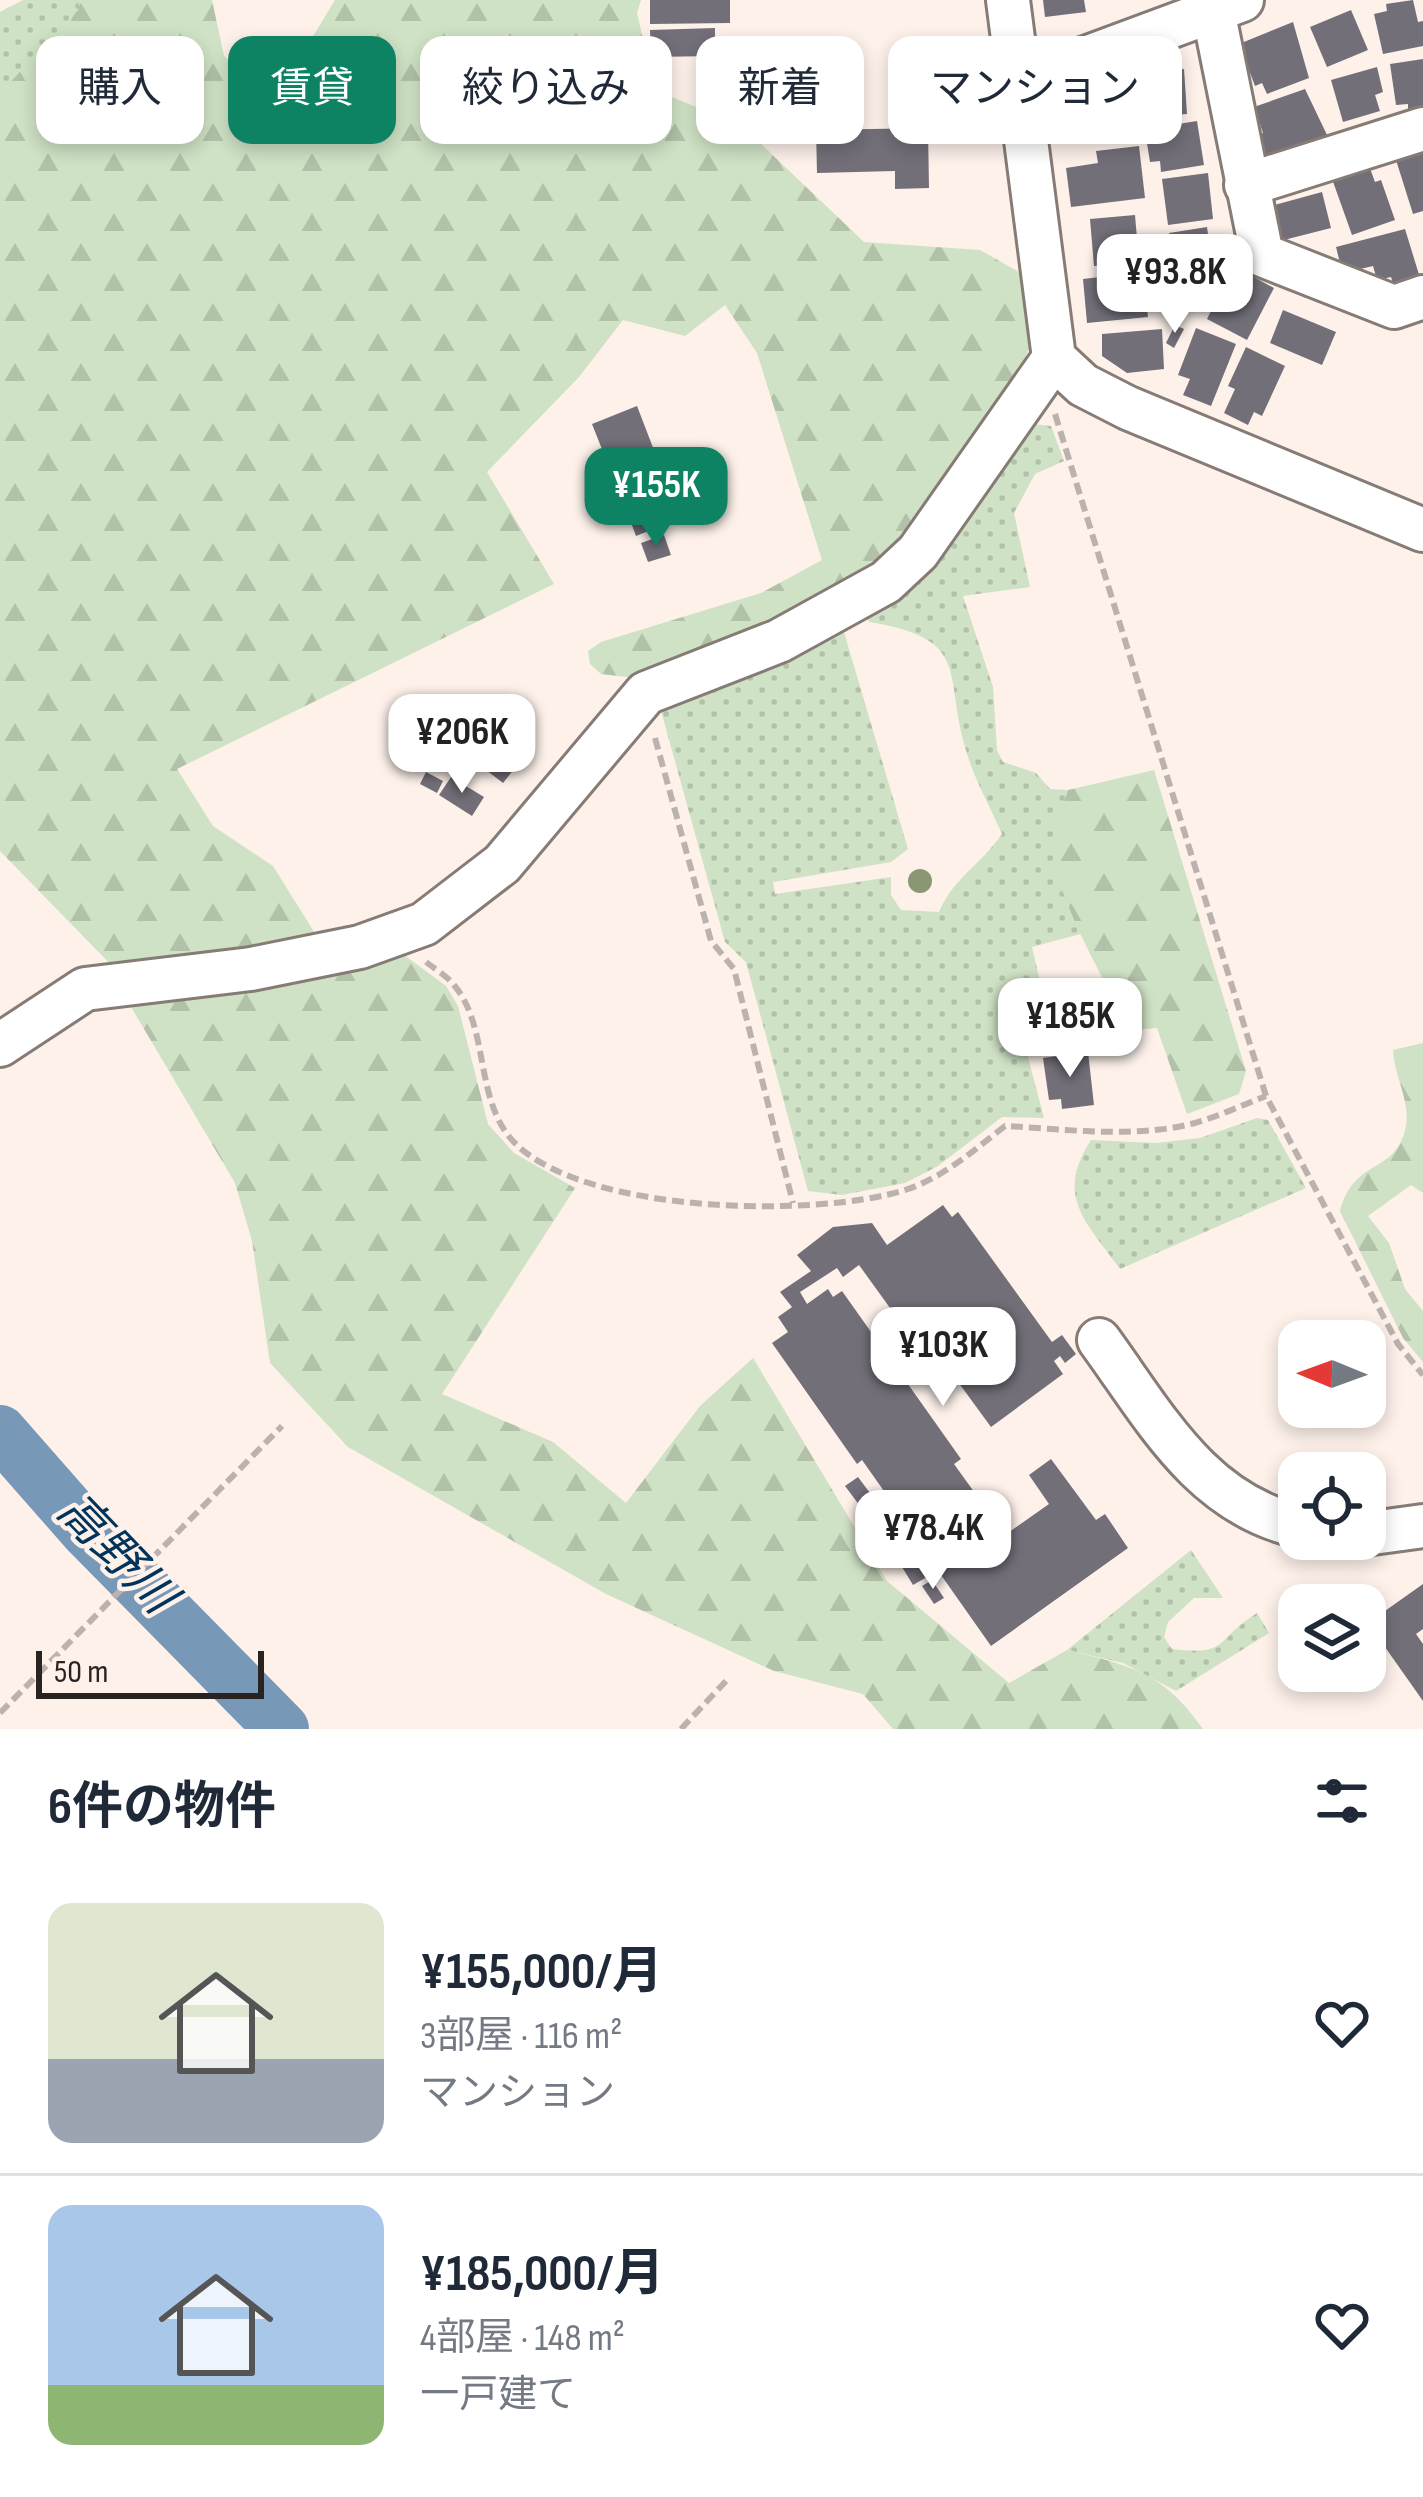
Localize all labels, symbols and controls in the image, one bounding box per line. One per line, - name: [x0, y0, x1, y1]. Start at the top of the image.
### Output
- chip: 購入: [36, 36, 204, 144]
- chip: 賃貸: [228, 36, 396, 144]
- chip: 絞り込み: [420, 36, 672, 144]
- chip: 新着: [696, 36, 864, 144]
- chip: マンション: [888, 36, 1182, 144]
- pin: ¥93.8K: [1077, 234, 1273, 336]
- text: ¥93.8K: [1124, 249, 1226, 296]
- pin: ¥155K: [572, 447, 740, 549]
- text: ¥155K: [612, 462, 700, 509]
- pin: ¥206K: [378, 694, 546, 796]
- text: ¥206K: [415, 709, 509, 756]
- pin: ¥185K: [986, 978, 1154, 1080]
- text: ¥185K: [1025, 993, 1115, 1040]
- pin: ¥103K: [859, 1307, 1027, 1409]
- north arrow: [1278, 1320, 1386, 1428]
- map controls: [1278, 1320, 1386, 1692]
- text: ¥103K: [898, 1322, 988, 1369]
- button: locate: [1278, 1452, 1386, 1560]
- water label: 高野川: [45, 1482, 190, 1629]
- pin: ¥78.4K: [835, 1490, 1031, 1592]
- text: ¥78.4K: [882, 1505, 984, 1552]
- button: layers: [1278, 1584, 1386, 1692]
- scale bar: [36, 1645, 264, 1698]
- text: 50 m: [54, 1652, 108, 1692]
- icon: filters: [1309, 1768, 1375, 1834]
- text: 6件の物件: [48, 1777, 276, 1838]
- text: ¥155,000/月: [420, 1942, 663, 2003]
- icon: home: [144, 1951, 288, 2095]
- icon: heart: [1309, 1990, 1375, 2056]
- text: 3部屋 · 116 m²: [420, 2013, 622, 2060]
- text: マンション: [420, 2070, 615, 2117]
- text: ¥185,000/月: [420, 2244, 665, 2305]
- icon: home: [144, 2253, 288, 2397]
- icon: heart: [1309, 2292, 1375, 2358]
- text: 4部屋 · 148 m²: [420, 2315, 625, 2362]
- text: 一戸建て: [420, 2372, 576, 2419]

